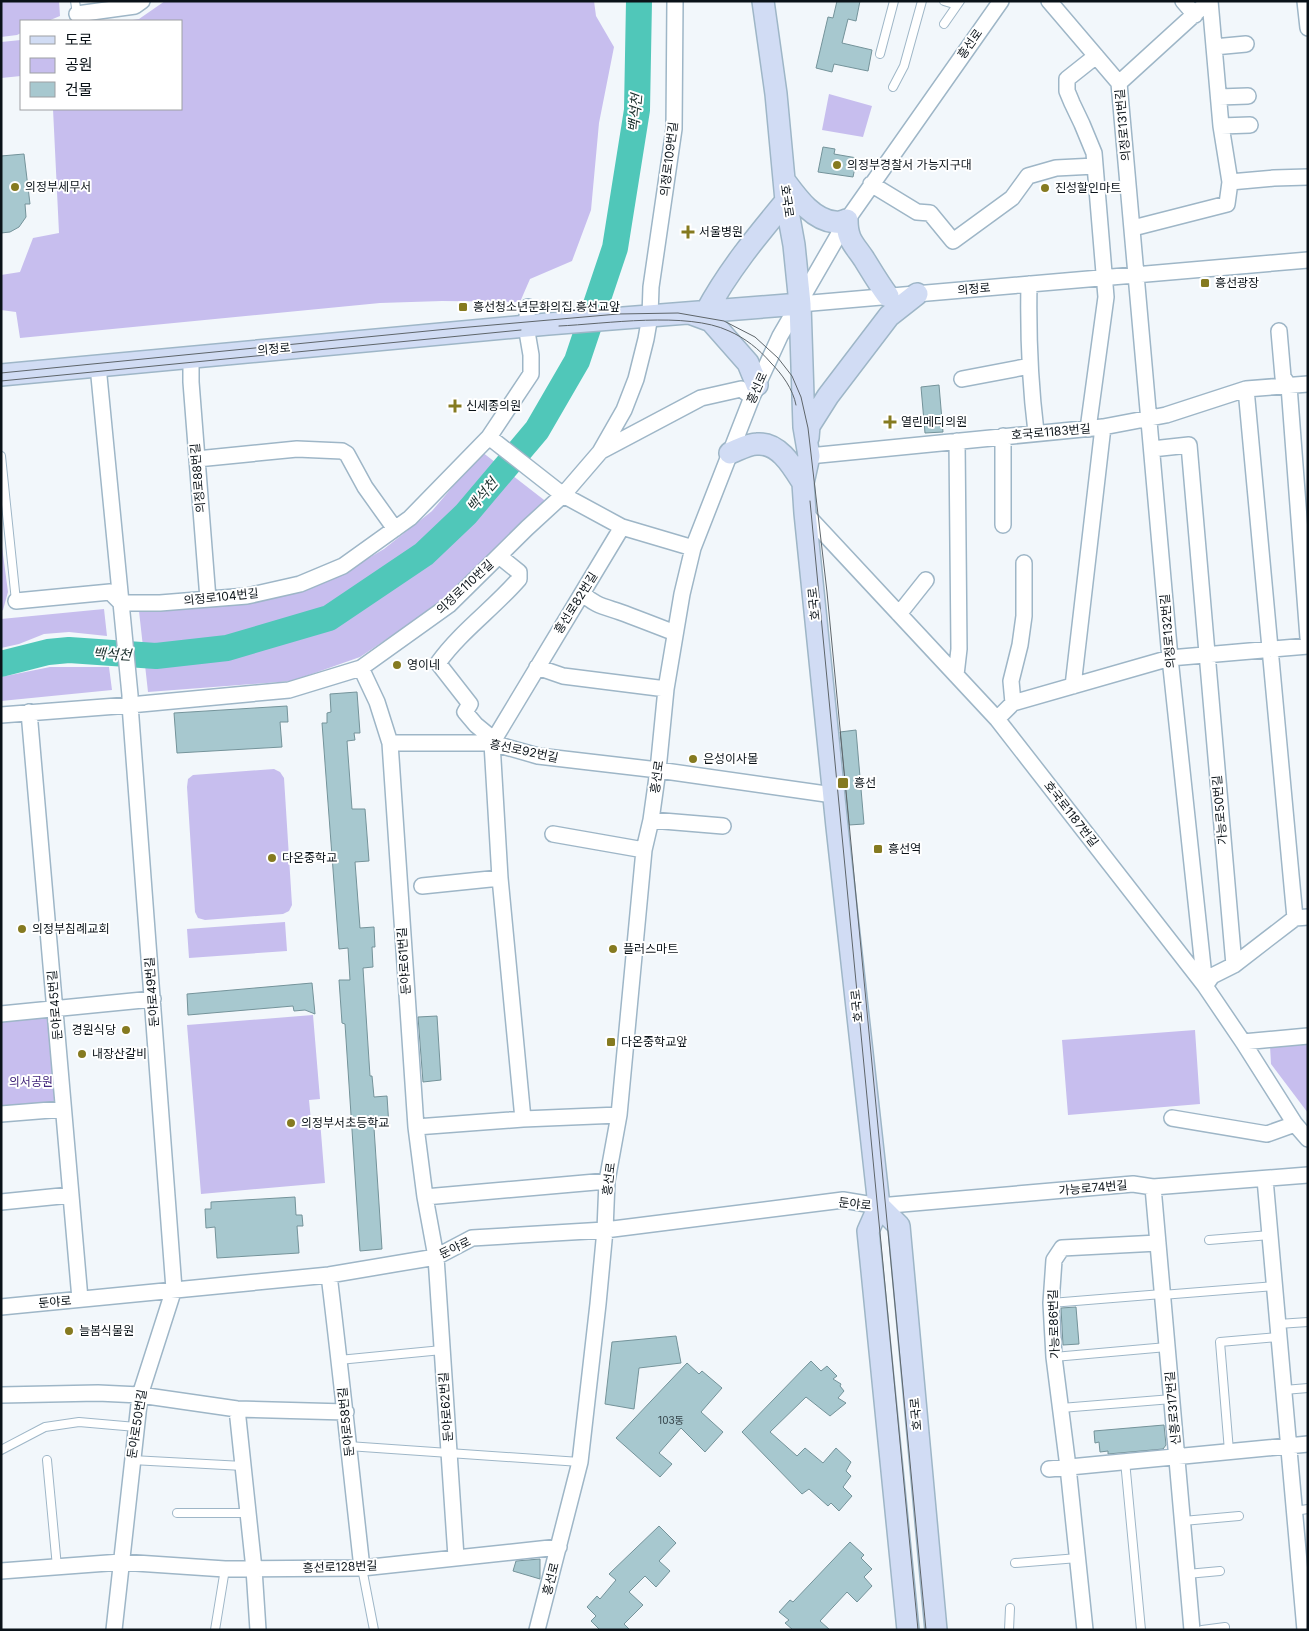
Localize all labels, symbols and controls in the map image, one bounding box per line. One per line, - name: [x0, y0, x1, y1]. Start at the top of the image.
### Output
- legend: [20, 20, 182, 110]
- street label: 흥선로: [954, 26, 985, 62]
- text: 도로: [65, 30, 93, 49]
- text: 공원: [65, 55, 93, 74]
- text: 건물: [65, 80, 93, 99]
- street label: 의정로131번길: [1112, 88, 1133, 162]
- water label: 백석천: [624, 92, 645, 133]
- street label: 의정로109번길: [656, 121, 681, 197]
- place label: 의정부경찰서 가능지구대: [847, 157, 972, 172]
- marker: 의정부경찰서 가능지구대: [831, 159, 843, 171]
- place label: 의정부세무서: [25, 179, 91, 194]
- place label: 진성할인마트: [1055, 180, 1121, 195]
- marker: 의정부세무서: [9, 181, 21, 193]
- marker: 진성할인마트: [1039, 182, 1051, 194]
- street label: 호국로: [778, 183, 797, 218]
- place label: 서울병원: [699, 224, 743, 239]
- marker: 서울병원: [681, 225, 695, 239]
- place label: 흥선광장: [1215, 275, 1259, 290]
- marker: 흥선광장: [1199, 277, 1211, 289]
- street label: 의정로: [957, 280, 991, 297]
- place label: 흥선청소년문화의집.흥선교앞: [473, 299, 620, 314]
- marker: 흥선청소년문화의집.흥선교앞: [457, 301, 469, 313]
- street label: 의정로: [257, 340, 291, 357]
- street label: 흥선로: [743, 370, 770, 406]
- place label: 신세종의원: [466, 398, 521, 413]
- marker: 신세종의원: [448, 399, 462, 413]
- place label: 열린메디의원: [901, 414, 967, 429]
- marker: 열린메디의원: [883, 415, 897, 429]
- street label: 호국로1183번길: [1011, 421, 1091, 442]
- street label: 의정로88번길: [187, 442, 208, 514]
- water label: 백석천: [463, 474, 501, 515]
- street label: 의정로110번길: [433, 556, 496, 617]
- street label: 흥선로82번길: [551, 569, 600, 636]
- street label: 의정로104번길: [183, 585, 259, 608]
- street label: 호국로: [804, 587, 823, 621]
- street label: 의정로132번길: [1157, 593, 1178, 669]
- water label: 백석천: [92, 644, 133, 663]
- place label: 영이네: [407, 657, 440, 672]
- marker: 영이네: [391, 659, 403, 671]
- street label: 흥선로92번길: [488, 736, 560, 765]
- place label: 은성이사몰: [703, 751, 758, 766]
- marker: 은성이사몰: [687, 753, 699, 765]
- street label: 흥선로: [647, 759, 666, 794]
- street label: 가능로50번길: [1209, 774, 1230, 846]
- place label: 흥선: [854, 775, 876, 790]
- marker: 흥선: [836, 776, 850, 790]
- street label: 호국로1187번길: [1041, 778, 1102, 850]
- place label: 흥선역: [888, 841, 921, 856]
- marker: 흥선역: [872, 843, 884, 855]
- place label: 다온중학교: [282, 850, 337, 865]
- marker: 다온중학교: [266, 852, 278, 864]
- place label: 의정부침례교회: [32, 921, 109, 936]
- marker: 의정부침례교회: [16, 923, 28, 935]
- street label: 둔야로61번길: [394, 927, 413, 995]
- place label: 플러스마트: [623, 941, 678, 956]
- marker: 플러스마트: [607, 943, 619, 955]
- street label: 둔야로49번길: [142, 956, 161, 1028]
- street label: 둔야로45번길: [44, 969, 65, 1041]
- street label: 호국로: [847, 989, 866, 1023]
- place label: 경원식당: [72, 1022, 116, 1037]
- marker: 경원식당: [120, 1024, 132, 1036]
- place label: 다온중학교앞: [621, 1034, 687, 1049]
- marker: 다온중학교앞: [605, 1036, 617, 1048]
- place label: 내장산갈비: [92, 1046, 147, 1061]
- marker: 내장산갈비: [76, 1048, 88, 1060]
- park label: 의서공원: [9, 1074, 53, 1089]
- place label: 의정부서초등학교: [301, 1115, 389, 1130]
- marker: 의정부서초등학교: [285, 1117, 297, 1129]
- street label: 흥선로: [599, 1162, 618, 1196]
- street label: 가능로74번길: [1058, 1177, 1128, 1198]
- street label: 둔야로: [838, 1194, 872, 1213]
- street label: 둔야로: [437, 1234, 473, 1262]
- street label: 가능로86번길: [1045, 1289, 1062, 1359]
- street label: 둔야로: [38, 1293, 72, 1310]
- place label: 늘봄식물원: [79, 1323, 134, 1338]
- marker: 늘봄식물원: [63, 1325, 75, 1337]
- street label: 신흥로317번길: [1162, 1370, 1183, 1446]
- street label: 둔야로62번길: [436, 1372, 455, 1442]
- street label: 둔야로58번길: [334, 1386, 357, 1458]
- street label: 둔야로50번길: [124, 1388, 149, 1460]
- street label: 호국로: [907, 1397, 924, 1431]
- house number: 103동: [658, 1414, 684, 1426]
- street label: 흥선로128번길: [302, 1558, 378, 1575]
- street label: 흥선로: [539, 1561, 562, 1597]

